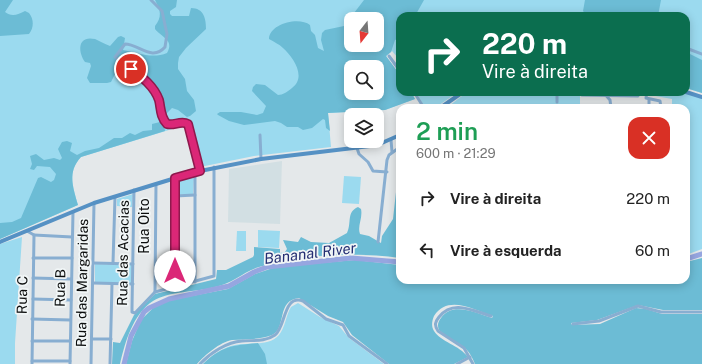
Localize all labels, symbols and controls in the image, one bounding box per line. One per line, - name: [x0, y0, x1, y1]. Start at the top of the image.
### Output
- north arrow: [344, 12, 384, 52]
- map controls: [344, 12, 384, 148]
- text: 220 m: [482, 27, 567, 60]
- icon: right: [416, 28, 468, 80]
- pin: [114, 52, 148, 86]
- icon: arrive: [120, 58, 142, 80]
- button: search: [344, 60, 384, 100]
- text: Vire à direita: [482, 61, 588, 82]
- button: layers: [344, 108, 384, 148]
- text: 2 min: [416, 117, 478, 145]
- button: close: [628, 117, 670, 159]
- text: 600 m · 21:29: [416, 146, 496, 161]
- icon: right: [416, 187, 438, 209]
- text: Vire à direita: [450, 190, 541, 207]
- text: 220 m: [626, 190, 670, 207]
- street label: Rua Oito: [136, 198, 152, 254]
- street label: Rua das Acacias: [114, 200, 132, 306]
- street label: Rua das Margaridas: [73, 219, 91, 347]
- water label: Bananal River: [263, 239, 357, 267]
- icon: left: [416, 239, 438, 261]
- text: Vire à esquerda: [450, 242, 562, 259]
- text: 60 m: [635, 242, 670, 259]
- position arrow: [154, 250, 196, 292]
- street label: Rua B: [52, 269, 68, 307]
- street label: Rua C: [14, 276, 30, 314]

